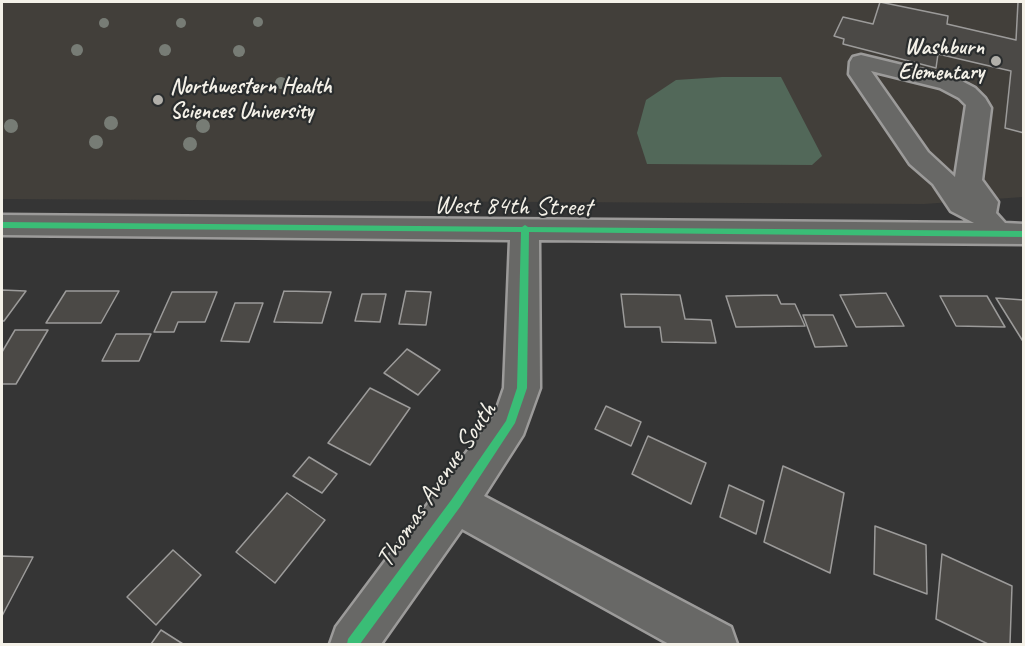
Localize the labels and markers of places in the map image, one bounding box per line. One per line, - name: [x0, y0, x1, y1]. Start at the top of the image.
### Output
- place label: Washburn Elementary: [898, 35, 984, 86]
- marker: Washburn Elementary: [989, 54, 1003, 68]
- place label: Northwestern Health Sciences University: [170, 74, 332, 125]
- marker: Northwestern Health Sciences University: [151, 93, 165, 107]

